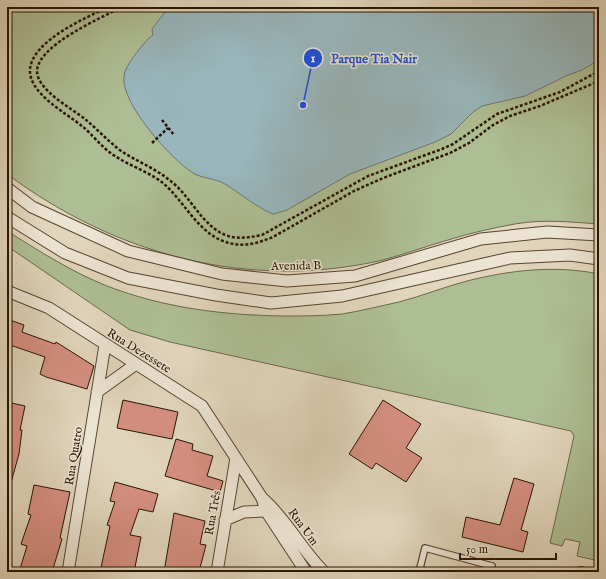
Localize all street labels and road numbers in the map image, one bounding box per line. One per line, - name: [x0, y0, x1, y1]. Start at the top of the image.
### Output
- street label: Avenida B: [270, 258, 321, 274]
- street label: Rua Dezessete: [104, 325, 174, 377]
- street label: Rua Quatro: [62, 425, 86, 486]
- street label: Rua Três: [202, 490, 224, 536]
- street label: Rua Um: [285, 506, 321, 548]

